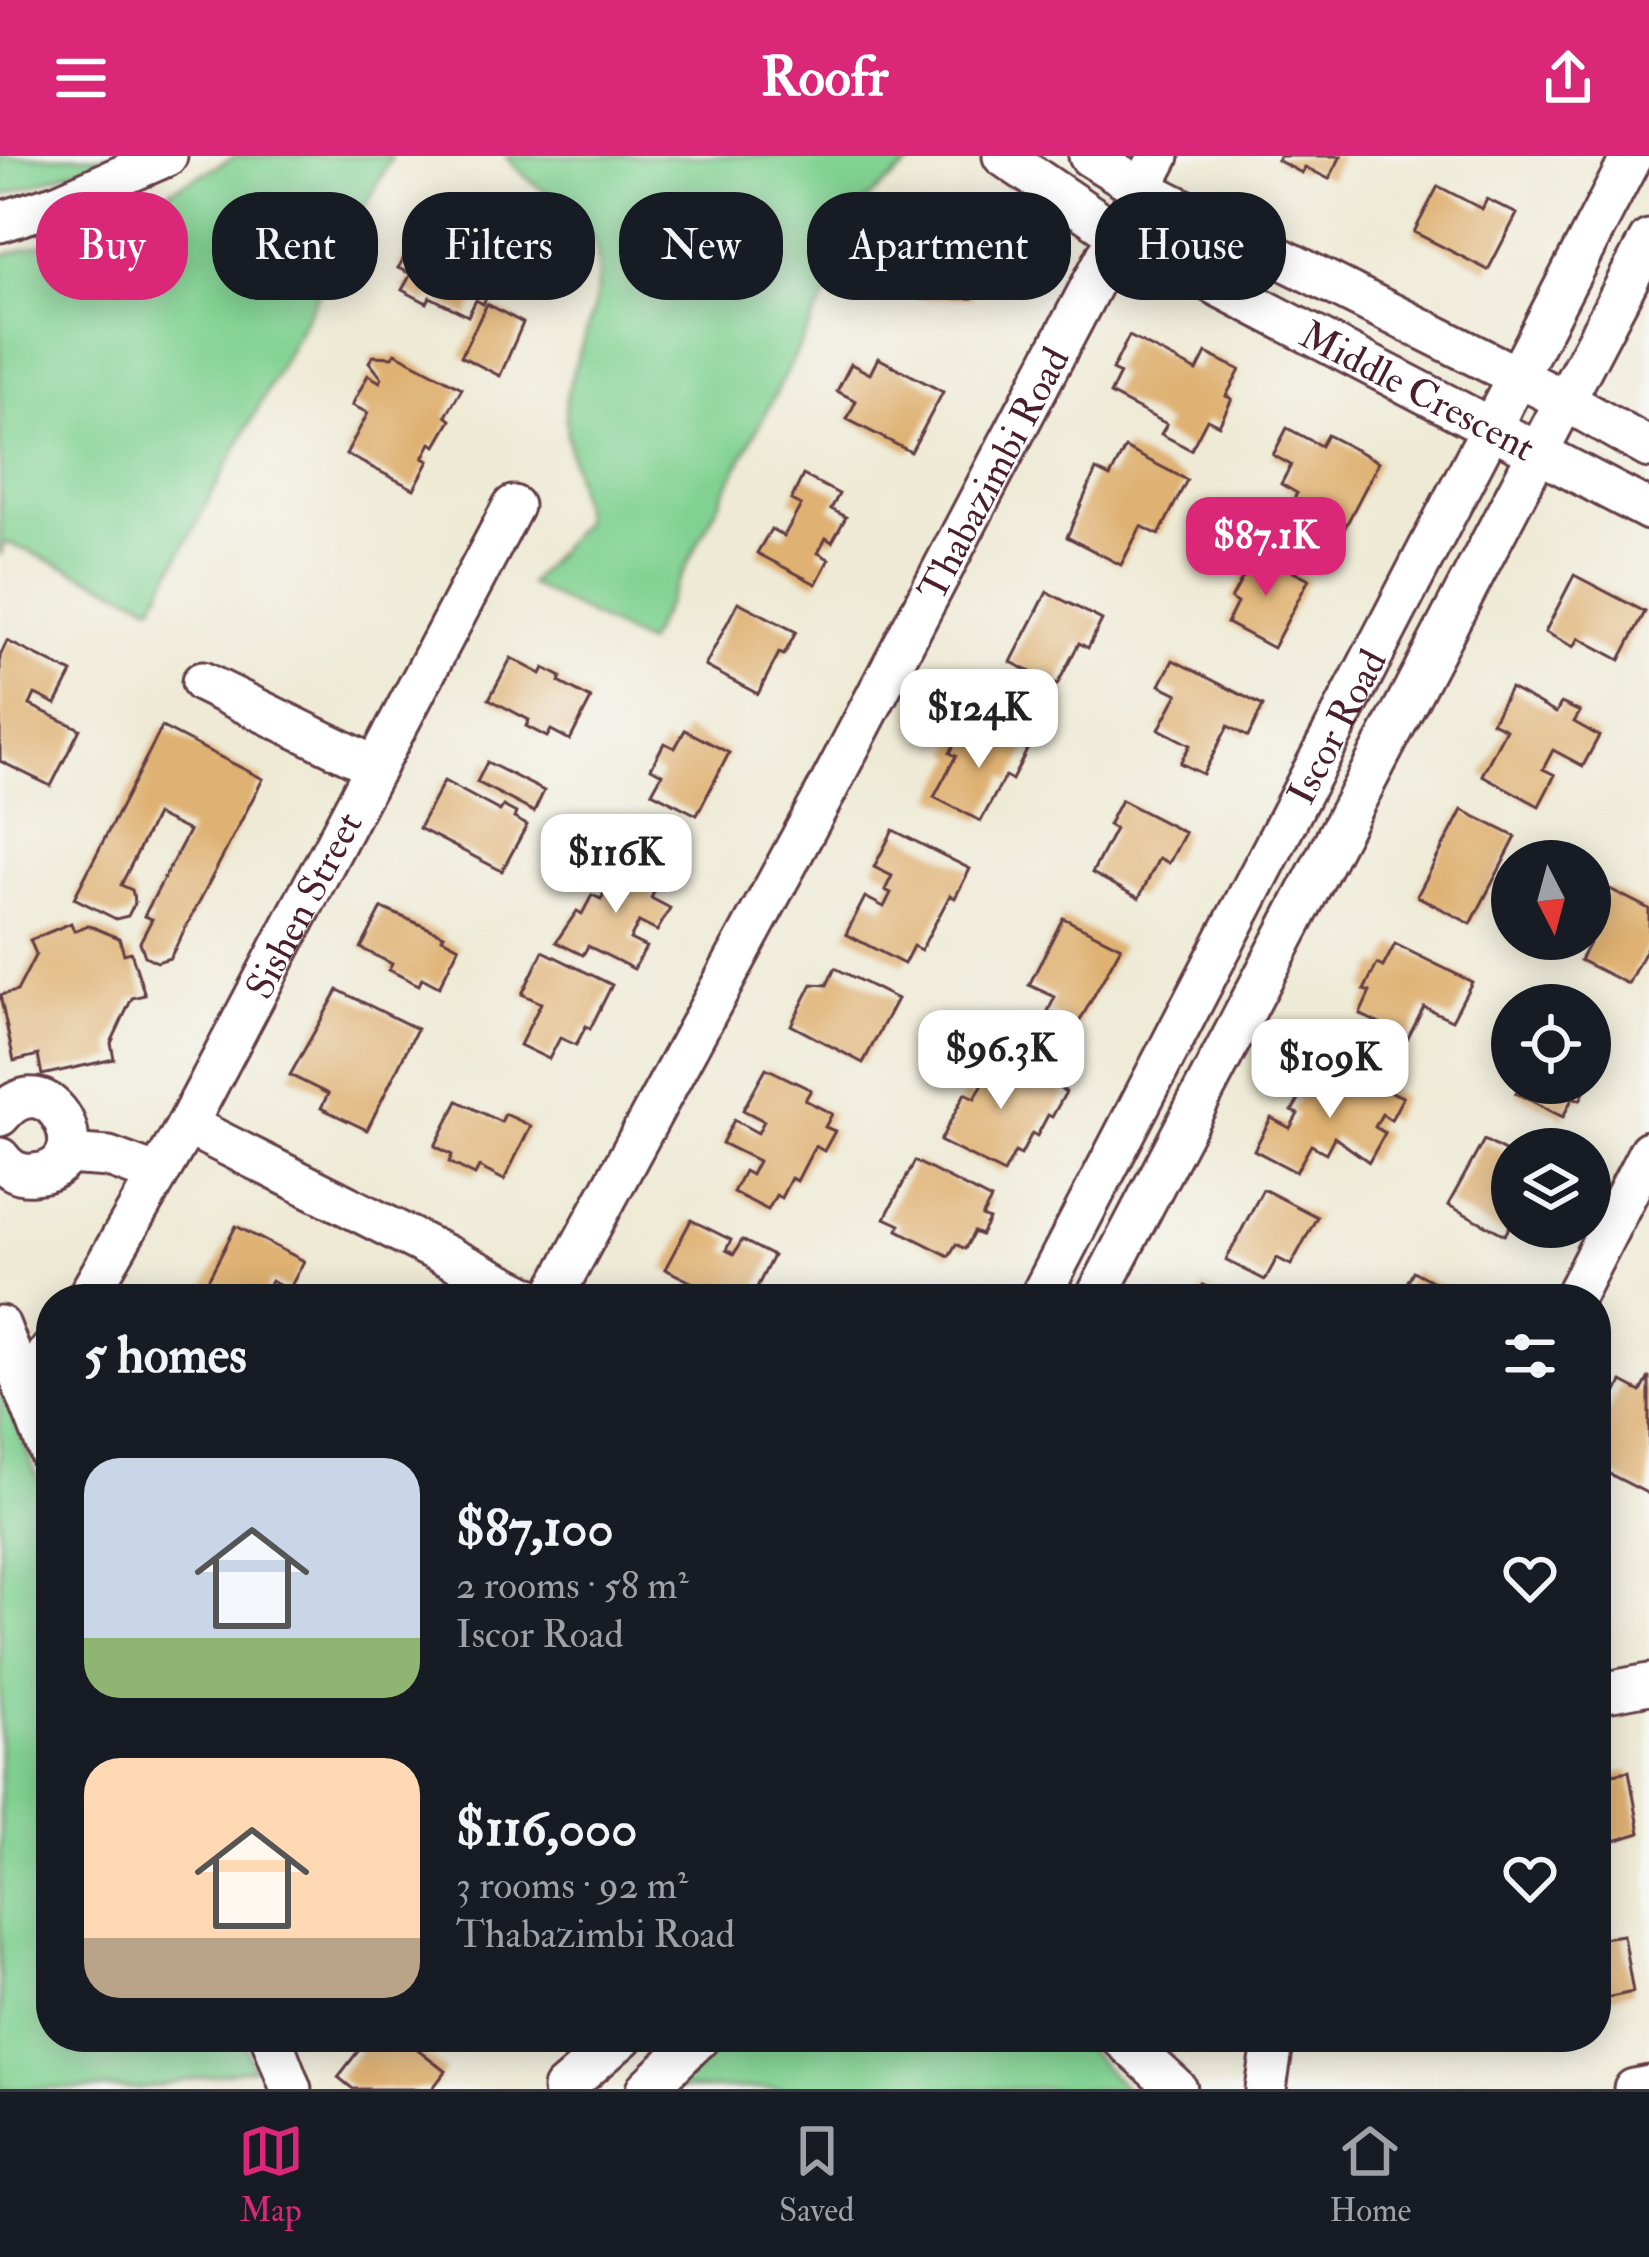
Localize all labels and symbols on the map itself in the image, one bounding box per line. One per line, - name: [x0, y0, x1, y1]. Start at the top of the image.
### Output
- street label: Middle Crescent: [1292, 310, 1543, 472]
- street label: Thabazimbi Road: [908, 339, 1081, 609]
- pin: $87.1K: [1168, 497, 1364, 599]
- street label: Iscor Road: [1277, 641, 1398, 813]
- pin: $124K: [895, 669, 1063, 771]
- street label: Sishen Street: [235, 804, 374, 1007]
- pin: $116K: [532, 814, 700, 916]
- north arrow: [1491, 840, 1611, 960]
- pin: $96.3K: [903, 1010, 1099, 1112]
- pin: $109K: [1246, 1019, 1414, 1121]

